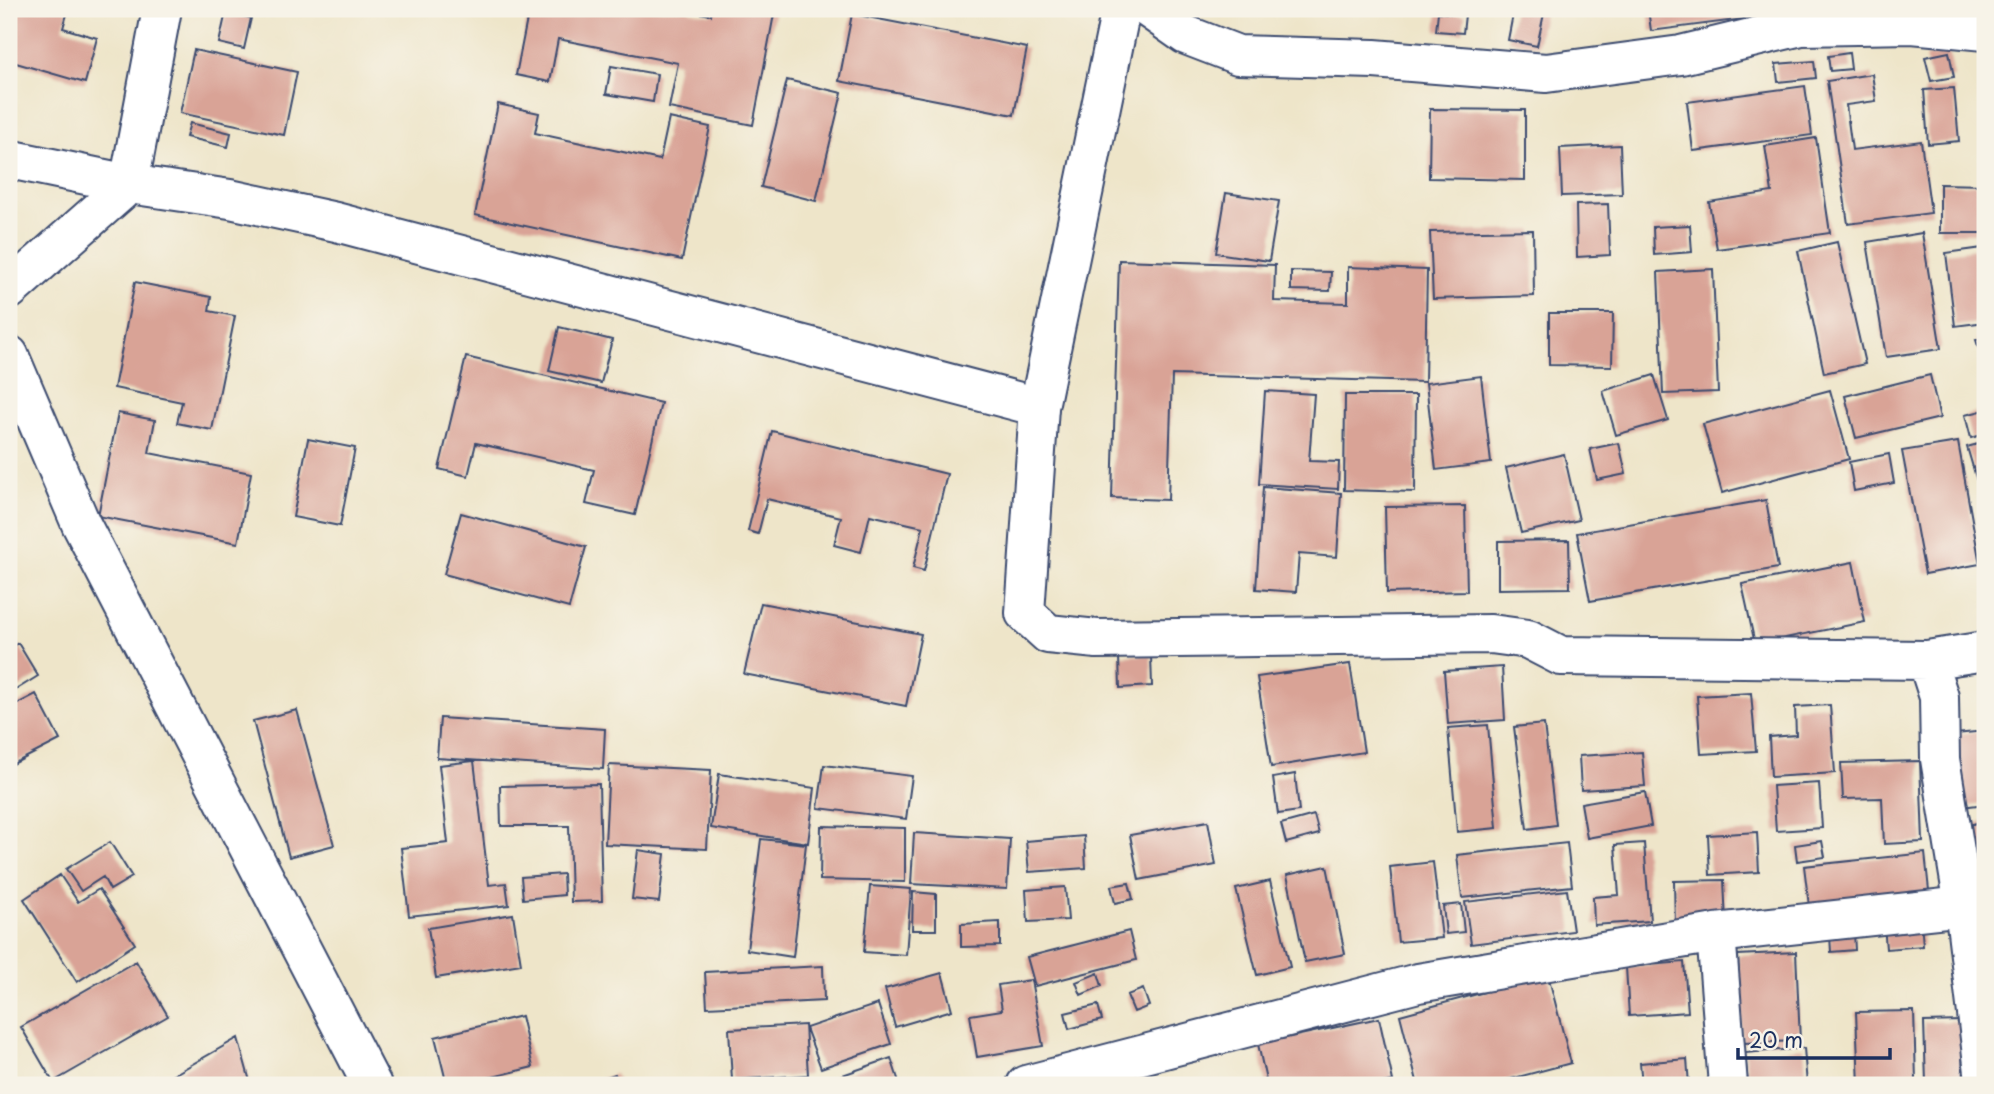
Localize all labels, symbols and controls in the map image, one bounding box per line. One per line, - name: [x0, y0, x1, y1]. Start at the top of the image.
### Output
- scale bar: [1738, 1017, 1891, 1061]
- text: 20 m: [1749, 1023, 1803, 1055]

